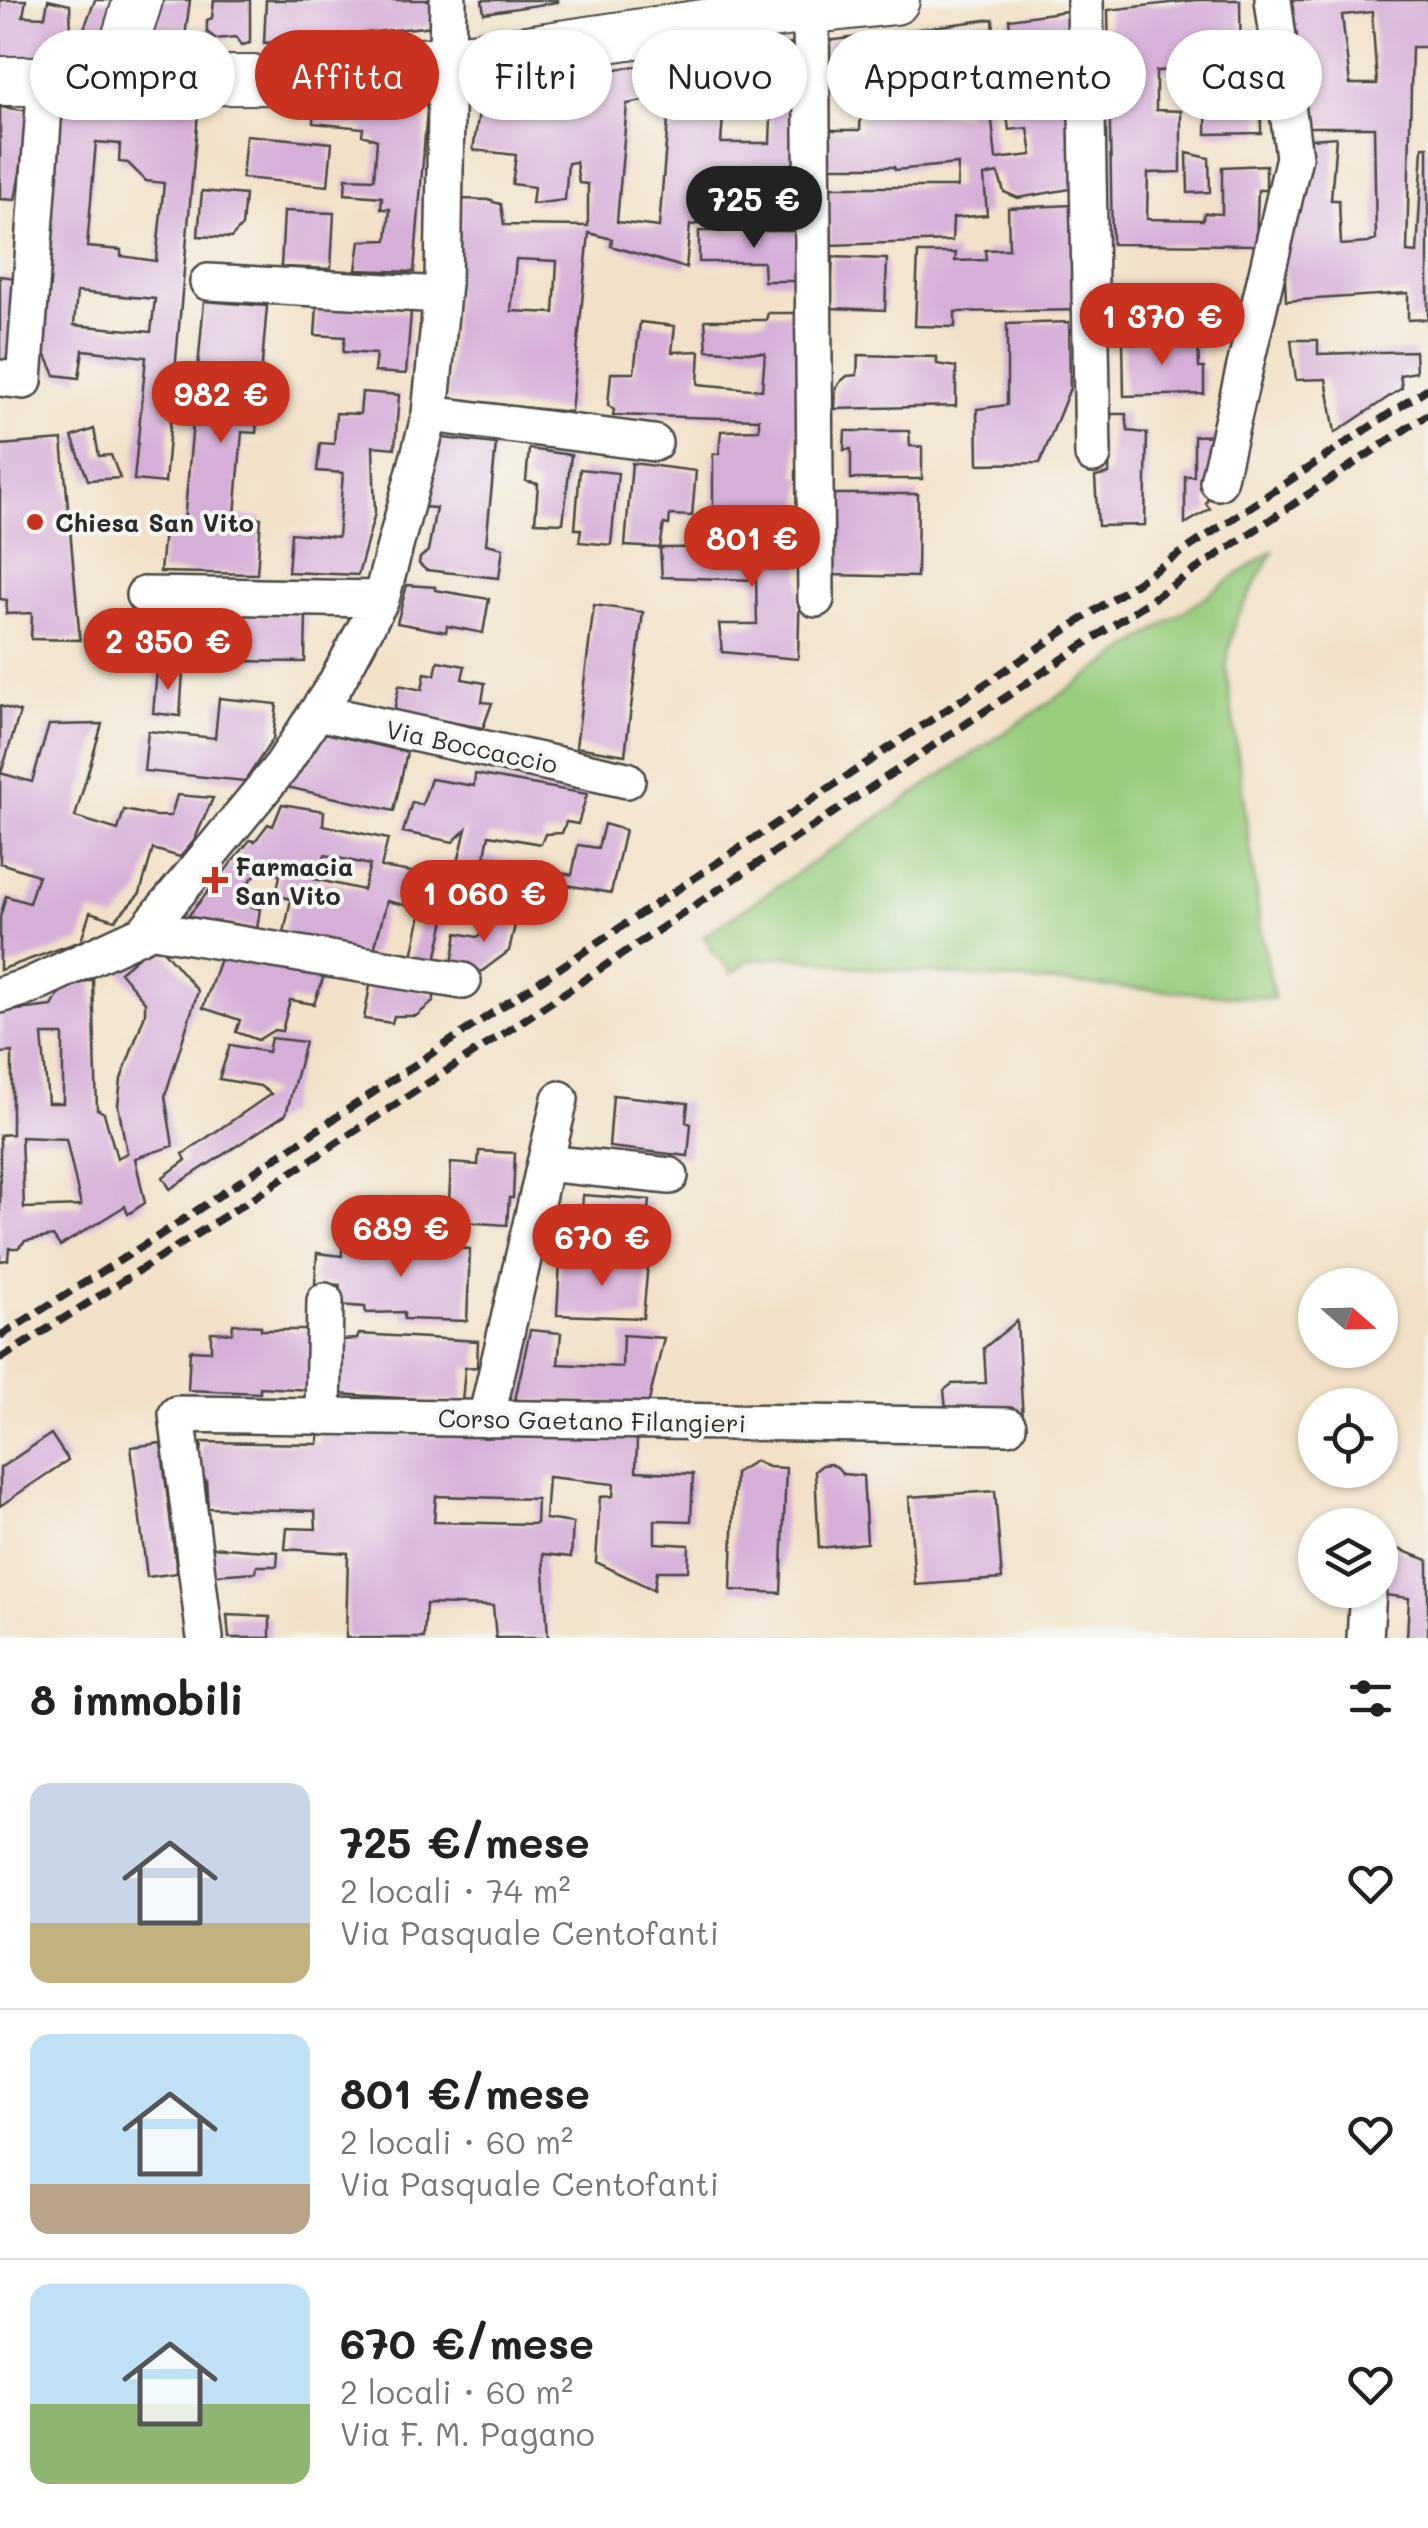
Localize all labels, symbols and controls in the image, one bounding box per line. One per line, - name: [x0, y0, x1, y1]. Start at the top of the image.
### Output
- chip: Compra: [30, 30, 235, 120]
- chip: Affitta: [255, 30, 439, 120]
- chip: Filtri: [459, 30, 612, 120]
- chip: Nuovo: [632, 30, 807, 120]
- chip: Appartamento: [827, 30, 1146, 120]
- chip: Casa: [1166, 30, 1322, 120]
- pin: 725 €: [684, 166, 824, 251]
- text: 725 €: [708, 177, 800, 219]
- pin: 1 370 €: [1070, 283, 1254, 368]
- text: 1 370 €: [1102, 294, 1222, 336]
- pin: 982 €: [151, 361, 291, 446]
- text: 982 €: [174, 372, 268, 414]
- pin: 801 €: [682, 505, 822, 590]
- place label: Chiesa San Vito: [55, 506, 254, 538]
- marker: Chiesa San Vito: [24, 511, 46, 533]
- text: 801 €: [706, 516, 798, 558]
- pin: 2 350 €: [76, 608, 260, 693]
- text: 2 350 €: [105, 619, 231, 661]
- street label: Via Boccaccio: [383, 712, 561, 780]
- place label: Farmacia San Vito: [235, 850, 353, 911]
- pin: 1 060 €: [392, 860, 576, 945]
- marker: Farmacia San Vito: [204, 869, 226, 891]
- text: 1 060 €: [422, 871, 546, 913]
- pin: 689 €: [331, 1195, 471, 1280]
- pin: 670 €: [532, 1204, 672, 1289]
- text: 689 €: [353, 1206, 449, 1248]
- text: 670 €: [554, 1215, 650, 1257]
- north arrow: [1298, 1268, 1398, 1368]
- map controls: [1298, 1268, 1398, 1608]
- button: locate: [1298, 1388, 1398, 1488]
- street label: Corso Gaetano Filangieri: [438, 1401, 746, 1439]
- button: layers: [1298, 1508, 1398, 1608]
- text: 8 immobili: [30, 1671, 244, 1726]
- icon: filters: [1343, 1671, 1398, 1726]
- text: 725 €/mese: [340, 1814, 590, 1869]
- icon: home: [110, 1823, 230, 1943]
- icon: heart: [1343, 1856, 1398, 1911]
- text: 2 locali · 74 m²: [340, 1869, 571, 1911]
- text: Via Pasquale Centofanti: [340, 1911, 719, 1953]
- text: 801 €/mese: [340, 2065, 590, 2120]
- icon: home: [110, 2074, 230, 2194]
- icon: heart: [1343, 2107, 1398, 2162]
- text: 2 locali · 60 m²: [340, 2120, 573, 2162]
- text: Via Pasquale Centofanti: [340, 2162, 719, 2204]
- text: 670 €/mese: [340, 2315, 594, 2370]
- icon: home: [110, 2324, 230, 2444]
- icon: heart: [1343, 2357, 1398, 2412]
- text: 2 locali · 60 m²: [340, 2370, 573, 2412]
- text: Via F. M. Pagano: [340, 2412, 595, 2454]

